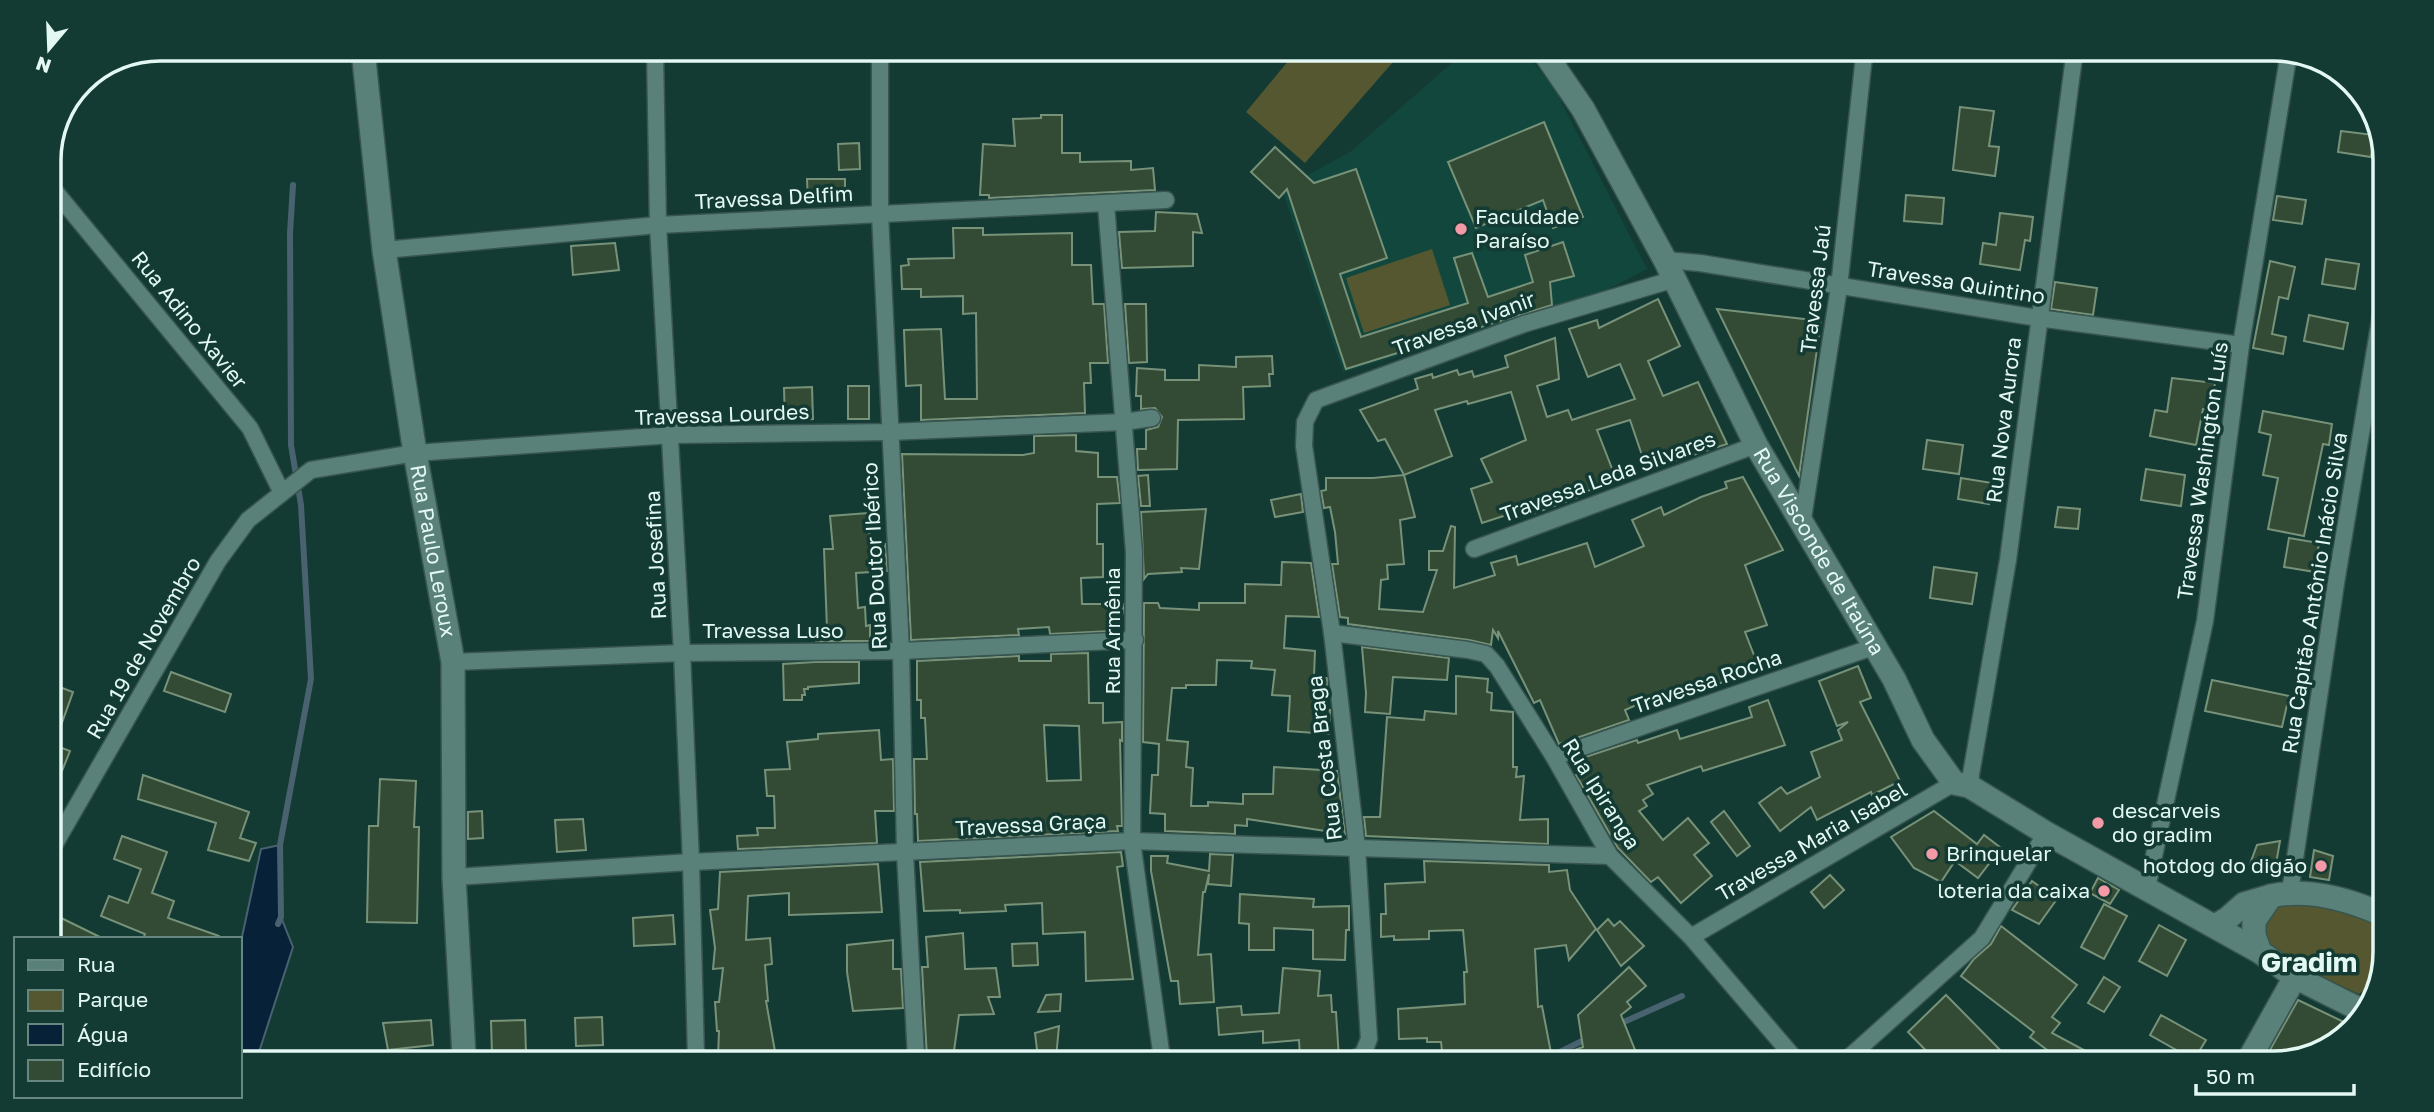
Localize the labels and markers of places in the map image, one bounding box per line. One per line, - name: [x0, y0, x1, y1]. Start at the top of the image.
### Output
- place label: Faculdade Paraíso: [1475, 203, 1579, 253]
- marker: Faculdade Paraíso: [1453, 221, 1469, 237]
- place label: descarveis do gradim: [2112, 797, 2221, 847]
- marker: descarveis do gradim: [2090, 815, 2106, 831]
- place label: Brinquelar: [1946, 840, 2051, 866]
- marker: Brinquelar: [1924, 846, 1940, 862]
- place label: hotdog do digão: [2143, 852, 2307, 878]
- marker: hotdog do digão: [2313, 858, 2329, 874]
- place label: loteria da caixa: [1937, 877, 2090, 903]
- marker: loteria da caixa: [2096, 883, 2112, 899]

